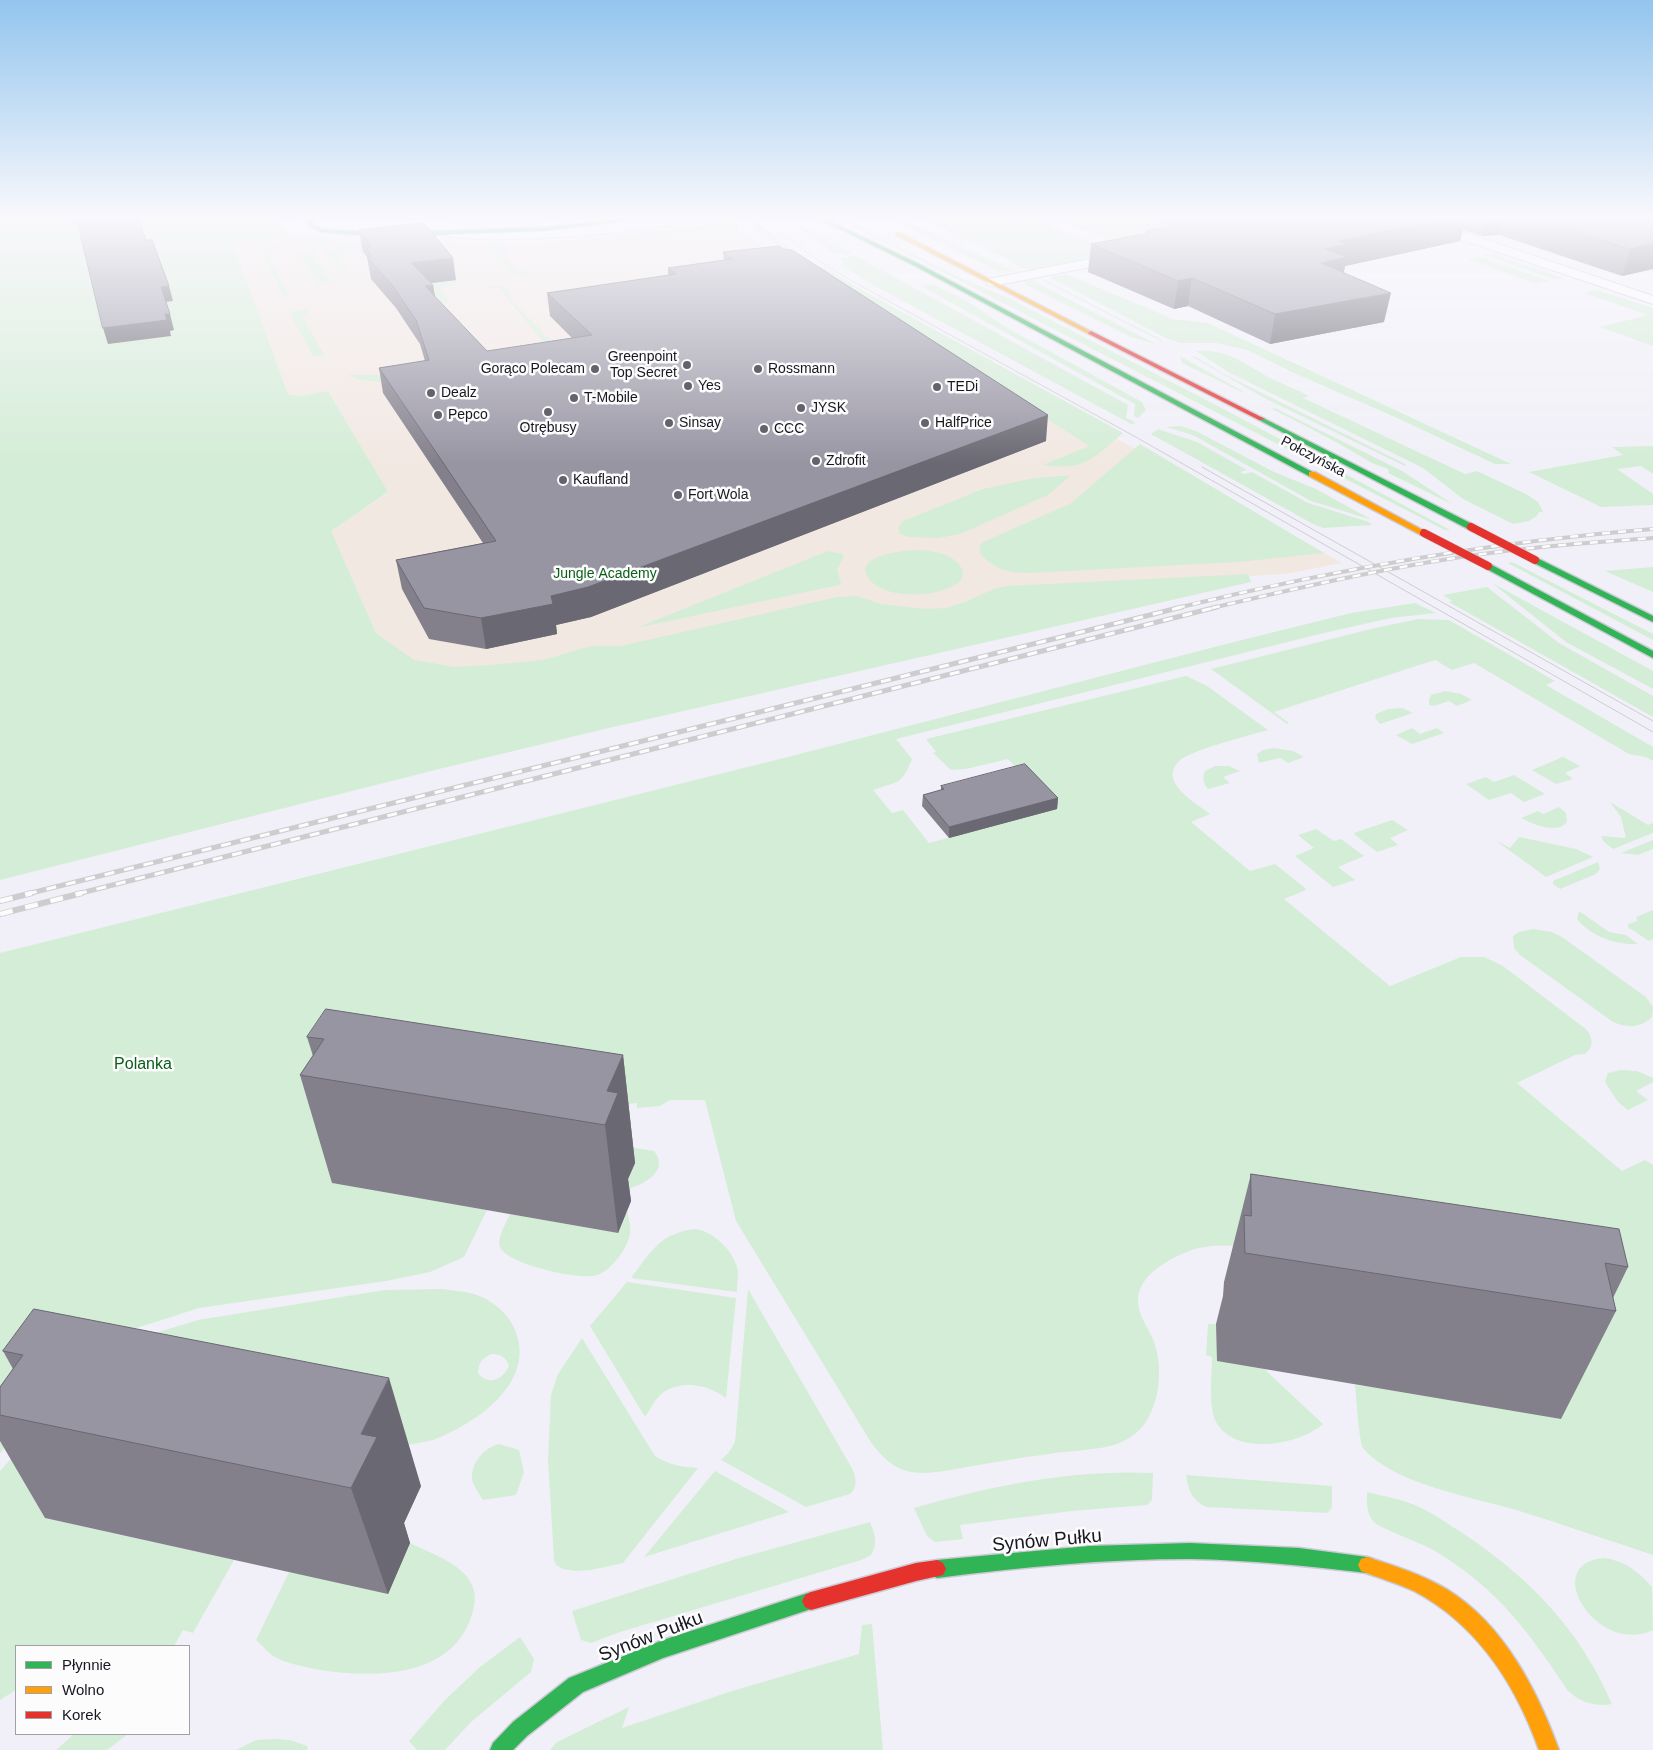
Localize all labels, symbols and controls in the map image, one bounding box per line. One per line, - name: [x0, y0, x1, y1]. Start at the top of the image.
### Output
- place label: Greenpoint Top Secret: [608, 349, 677, 382]
- marker: Greenpoint Top Secret: [681, 359, 693, 371]
- place label: Gorąco Polecam: [481, 361, 585, 377]
- place label: Rossmann: [768, 361, 835, 377]
- marker: Gorąco Polecam: [589, 363, 601, 375]
- marker: Rossmann: [752, 363, 764, 375]
- place label: Yes: [698, 378, 721, 394]
- place label: TEDi: [947, 379, 978, 395]
- marker: Yes: [682, 380, 694, 392]
- marker: TEDi: [931, 381, 943, 393]
- place label: Dealz: [441, 385, 477, 401]
- marker: Dealz: [425, 387, 437, 399]
- place label: T-Mobile: [584, 390, 638, 406]
- marker: T-Mobile: [568, 392, 580, 404]
- place label: JYSK: [811, 400, 846, 416]
- marker: JYSK: [795, 402, 807, 414]
- marker: Otrębusy: [542, 406, 554, 418]
- place label: Pepco: [448, 407, 488, 423]
- marker: Pepco: [432, 409, 444, 421]
- place label: Sinsay: [679, 415, 721, 431]
- place label: HalfPrice: [935, 415, 992, 431]
- marker: Sinsay: [663, 417, 675, 429]
- marker: HalfPrice: [919, 417, 931, 429]
- place label: Otrębusy: [520, 420, 576, 436]
- place label: CCC: [774, 421, 804, 437]
- marker: CCC: [758, 423, 770, 435]
- street label: Połczyńska: [1278, 433, 1348, 481]
- place label: Zdrofit: [826, 453, 866, 469]
- marker: Zdrofit: [810, 455, 822, 467]
- place label: Kaufland: [573, 472, 628, 488]
- marker: Kaufland: [557, 474, 569, 486]
- place label: Fort Wola: [688, 487, 748, 503]
- marker: Fort Wola: [672, 489, 684, 501]
- park label: Jungle Academy: [553, 566, 657, 582]
- park label: Polanka: [114, 1055, 172, 1075]
- street label: Synów Pułku: [991, 1525, 1103, 1557]
- street label: Synów Pułku: [596, 1607, 706, 1667]
- legend: [15, 1645, 190, 1735]
- text: Płynnie: [62, 1656, 111, 1673]
- text: Wolno: [62, 1681, 104, 1698]
- text: Korek: [62, 1706, 101, 1723]

